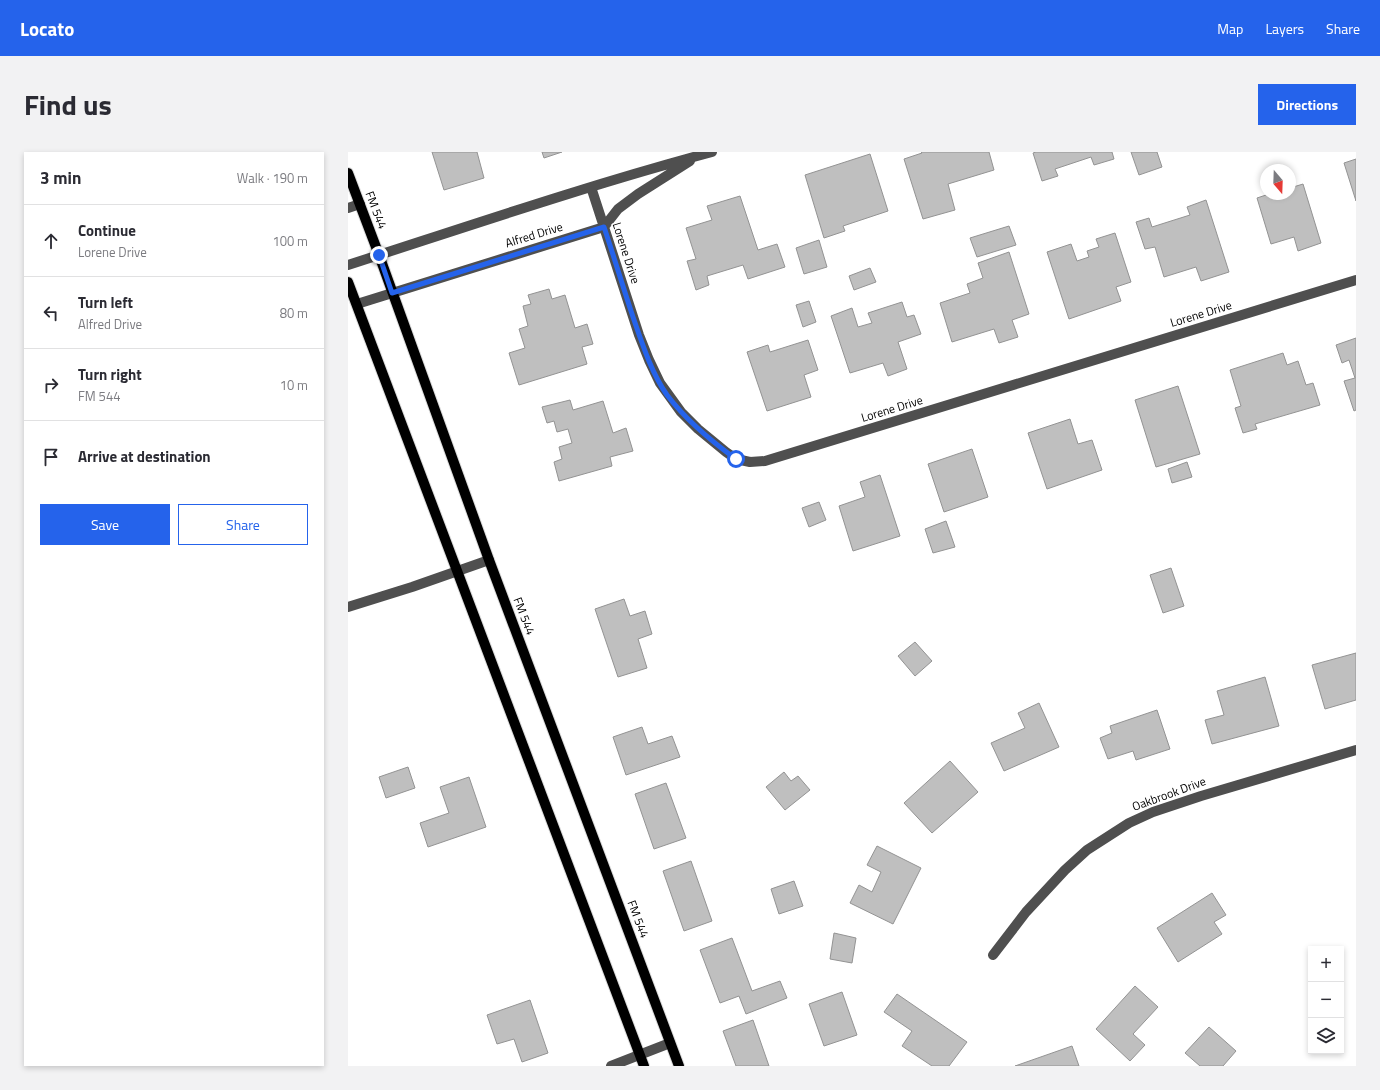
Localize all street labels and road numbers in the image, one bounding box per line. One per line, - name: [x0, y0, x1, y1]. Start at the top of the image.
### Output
- street label: FM 544: [361, 188, 392, 232]
- street label: Alfred Drive: [503, 217, 565, 252]
- street label: Lorene Drive: [608, 220, 645, 286]
- street label: Lorene Drive: [1168, 295, 1234, 332]
- street label: Lorene Drive: [859, 390, 925, 427]
- street label: FM 544: [509, 594, 540, 638]
- street label: Oakbrook Drive: [1129, 771, 1208, 816]
- street label: FM 544: [623, 897, 654, 941]

